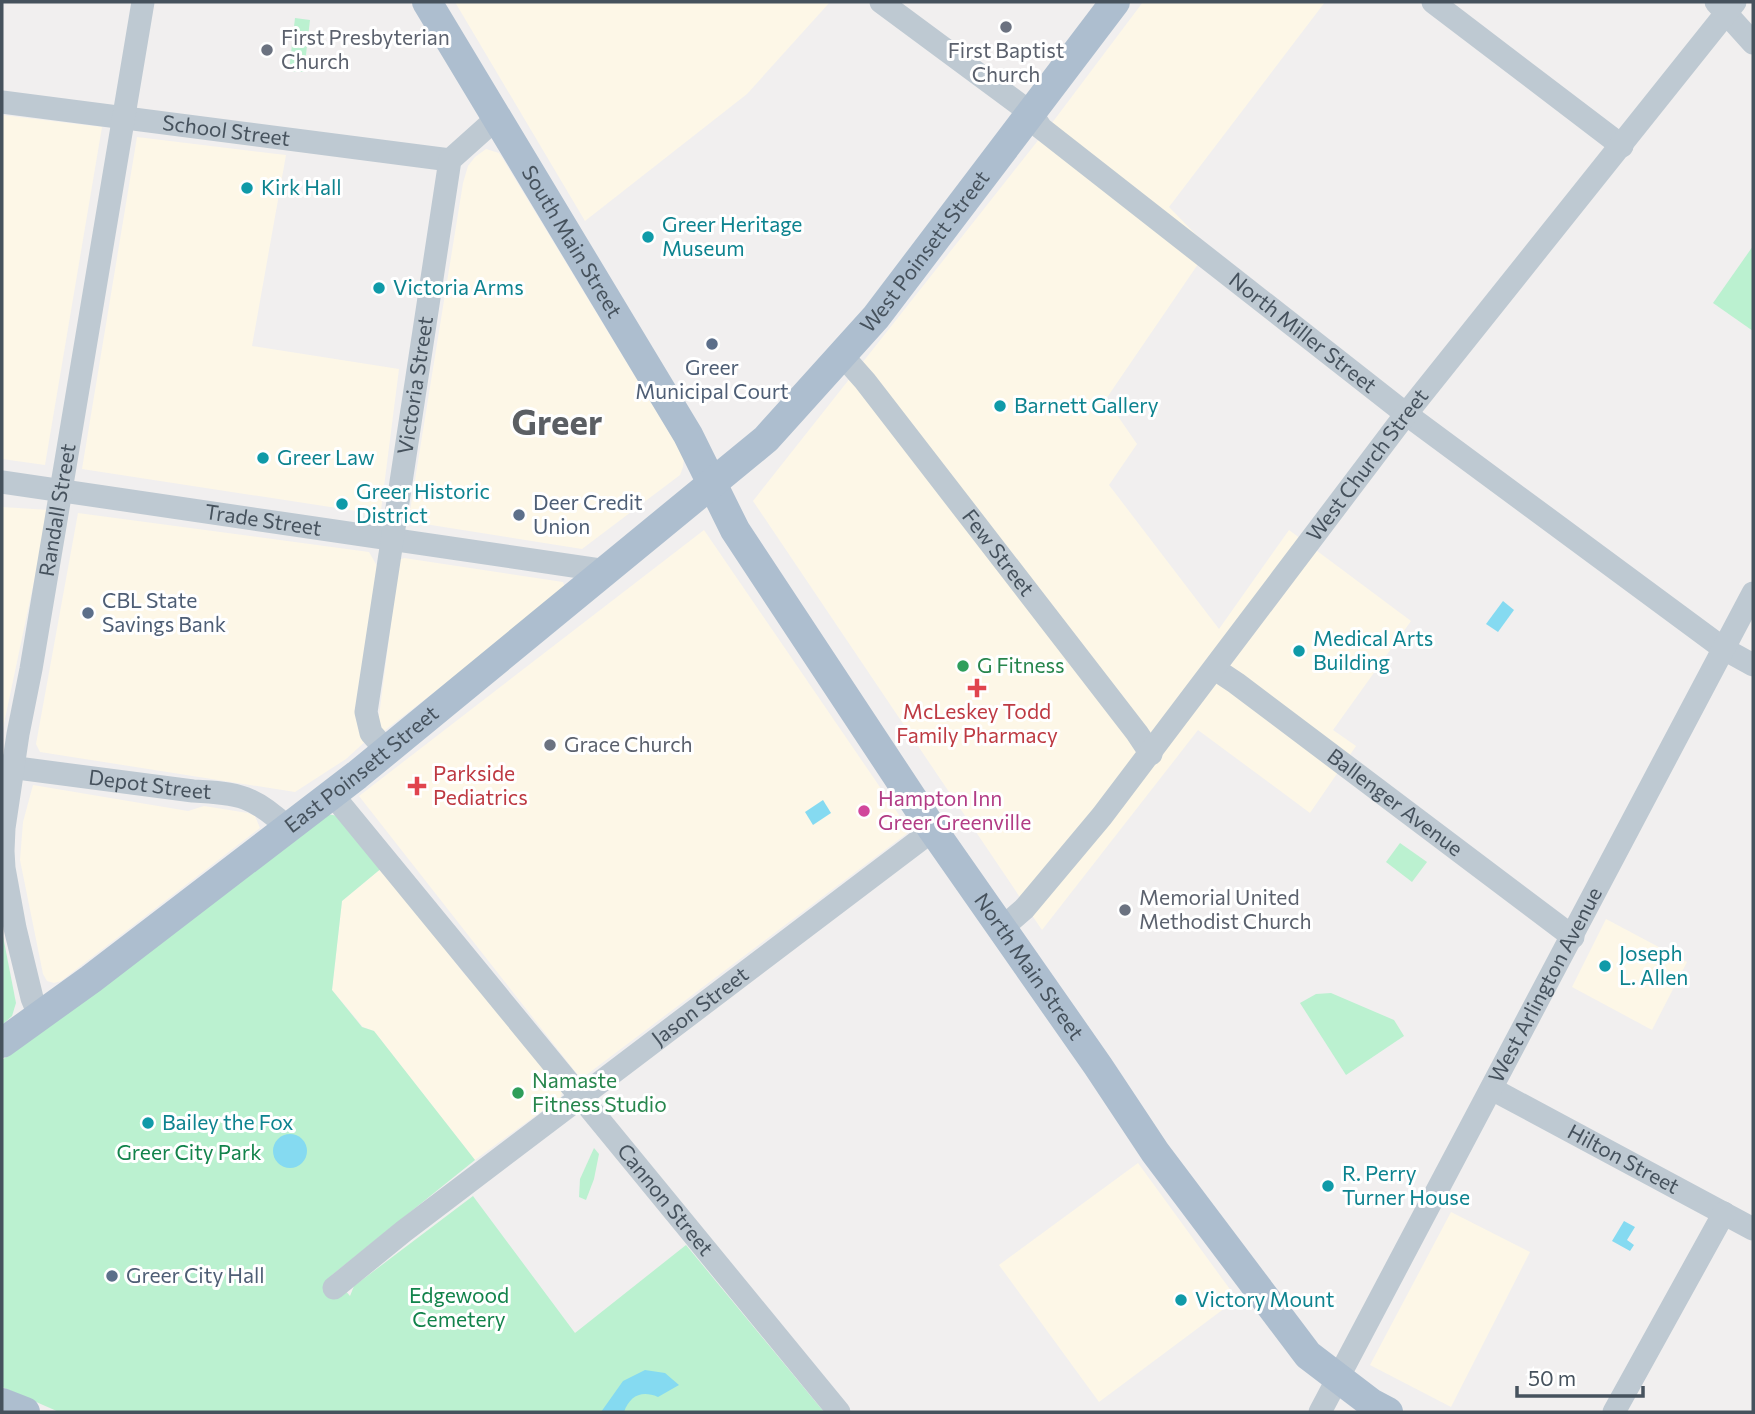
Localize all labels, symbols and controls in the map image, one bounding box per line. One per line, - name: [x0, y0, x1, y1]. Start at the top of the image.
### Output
- marker: First Baptist Church: [998, 19, 1014, 35]
- place label: First Presbyterian Church: [281, 24, 450, 73]
- place label: First Baptist Church: [948, 37, 1064, 86]
- marker: First Presbyterian Church: [259, 42, 275, 58]
- street label: School Street: [161, 109, 292, 150]
- street label: South Main Street: [517, 160, 628, 322]
- street label: West Poinsett Street: [854, 165, 994, 337]
- place label: Kirk Hall: [261, 174, 342, 199]
- marker: Kirk Hall: [239, 180, 255, 196]
- place label: Greer Heritage Museum: [662, 211, 802, 260]
- marker: Greer Heritage Museum: [640, 229, 656, 245]
- street label: North Miller Street: [1225, 266, 1382, 397]
- place label: Victoria Arms: [393, 274, 524, 299]
- marker: Victoria Arms: [371, 280, 387, 296]
- street label: Victoria Street: [391, 314, 437, 456]
- marker: Greer Municipal Court: [704, 336, 720, 352]
- place label: Greer Municipal Court: [635, 354, 789, 403]
- street label: West Church Street: [1300, 383, 1433, 545]
- place label: Barnett Gallery: [1014, 392, 1159, 417]
- marker: Barnett Gallery: [992, 398, 1008, 414]
- district label: Greer: [512, 399, 602, 442]
- street label: Randall Street: [33, 441, 80, 578]
- place label: Greer Law: [277, 444, 375, 469]
- marker: Greer Law: [255, 450, 271, 466]
- place label: Greer Historic District: [356, 478, 490, 527]
- place label: Deer Credit Union: [533, 489, 643, 538]
- marker: Greer Historic District: [334, 496, 350, 512]
- street label: Trade Street: [203, 498, 323, 540]
- street label: Few Street: [958, 504, 1040, 600]
- marker: Deer Credit Union: [511, 507, 527, 523]
- place label: CBL State Savings Bank: [102, 587, 226, 636]
- marker: CBL State Savings Bank: [80, 605, 96, 621]
- place label: Medical Arts Building: [1313, 625, 1433, 674]
- marker: Medical Arts Building: [1291, 643, 1307, 659]
- place label: G Fitness: [977, 652, 1065, 677]
- marker: G Fitness: [955, 658, 971, 674]
- marker: McLeskey Todd Family Pharmacy: [969, 680, 985, 696]
- place label: McLeskey Todd Family Pharmacy: [896, 698, 1058, 747]
- street label: East Poinsett Street: [279, 699, 443, 837]
- place label: Grace Church: [564, 731, 693, 756]
- marker: Grace Church: [542, 737, 558, 753]
- street label: Ballenger Avenue: [1323, 742, 1468, 861]
- place label: Parkside Pediatrics: [433, 760, 528, 809]
- street label: Depot Street: [87, 763, 212, 803]
- marker: Parkside Pediatrics: [407, 776, 427, 796]
- place label: Hampton Inn Greer Greenville: [878, 785, 1031, 834]
- marker: Hampton Inn Greer Greenville: [856, 803, 872, 819]
- street label: West Arlington Avenue: [1483, 882, 1606, 1086]
- place label: Memorial United Methodist Church: [1139, 884, 1311, 933]
- street label: North Main Street: [970, 888, 1090, 1044]
- marker: Memorial United Methodist Church: [1117, 902, 1133, 918]
- place label: Joseph L. Allen: [1619, 940, 1688, 989]
- marker: Joseph L. Allen: [1597, 958, 1613, 974]
- street label: Jason Street: [646, 961, 753, 1050]
- place label: Namaste Fitness Studio: [532, 1067, 667, 1116]
- marker: Namaste Fitness Studio: [510, 1085, 526, 1101]
- place label: Bailey the Fox: [162, 1109, 294, 1134]
- marker: Bailey the Fox: [140, 1115, 156, 1131]
- street label: Hilton Street: [1564, 1118, 1684, 1198]
- street label: Cannon Street: [613, 1138, 719, 1260]
- park label: Greer City Park: [116, 1139, 262, 1164]
- place label: R. Perry Turner House: [1342, 1160, 1470, 1209]
- marker: R. Perry Turner House: [1320, 1178, 1336, 1194]
- place label: Greer City Hall: [126, 1262, 265, 1287]
- marker: Greer City Hall: [104, 1268, 120, 1284]
- park label: Edgewood Cemetery: [409, 1282, 509, 1331]
- place label: Victory Mount: [1195, 1286, 1334, 1311]
- marker: Victory Mount: [1173, 1292, 1189, 1308]
- scale bar: [1517, 1354, 1643, 1398]
- text: 50 m: [1528, 1365, 1576, 1390]

